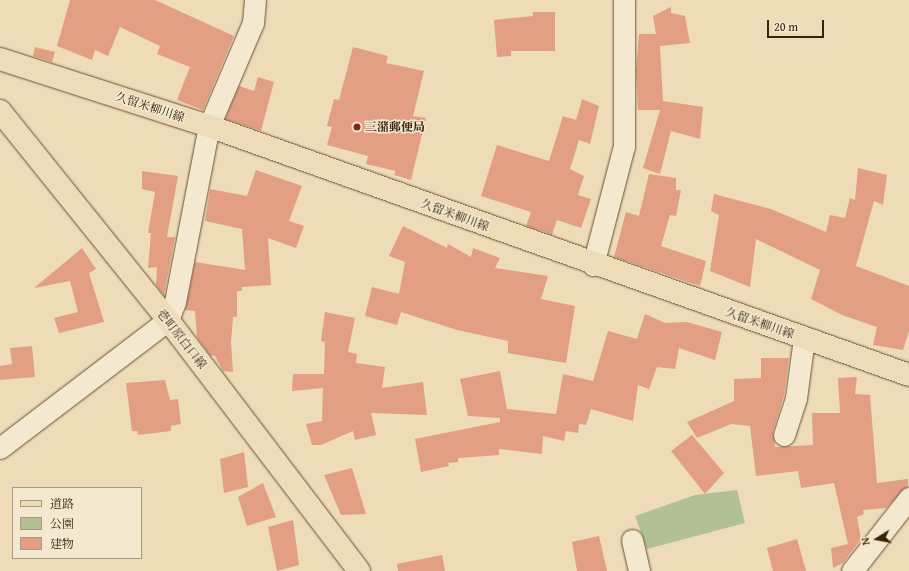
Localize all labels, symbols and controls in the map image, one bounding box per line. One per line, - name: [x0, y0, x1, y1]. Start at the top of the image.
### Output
- scale bar: [769, 12, 826, 38]
- text: 20 m: [774, 18, 798, 35]
- street label: 久留米柳川線: [114, 89, 186, 125]
- place label: 三潴郵便局: [365, 120, 425, 134]
- marker: 三潴郵便局: [352, 122, 362, 132]
- street label: 久留米柳川線: [419, 196, 491, 234]
- street label: 久留米柳川線: [724, 304, 796, 342]
- street label: 壱町原白口線: [154, 306, 210, 372]
- legend: [12, 487, 142, 559]
- text: 道路: [50, 495, 74, 512]
- text: 公園: [50, 515, 74, 532]
- north arrow: [857, 519, 897, 559]
- text: 建物: [50, 535, 74, 552]
- text: N: [857, 536, 874, 546]

